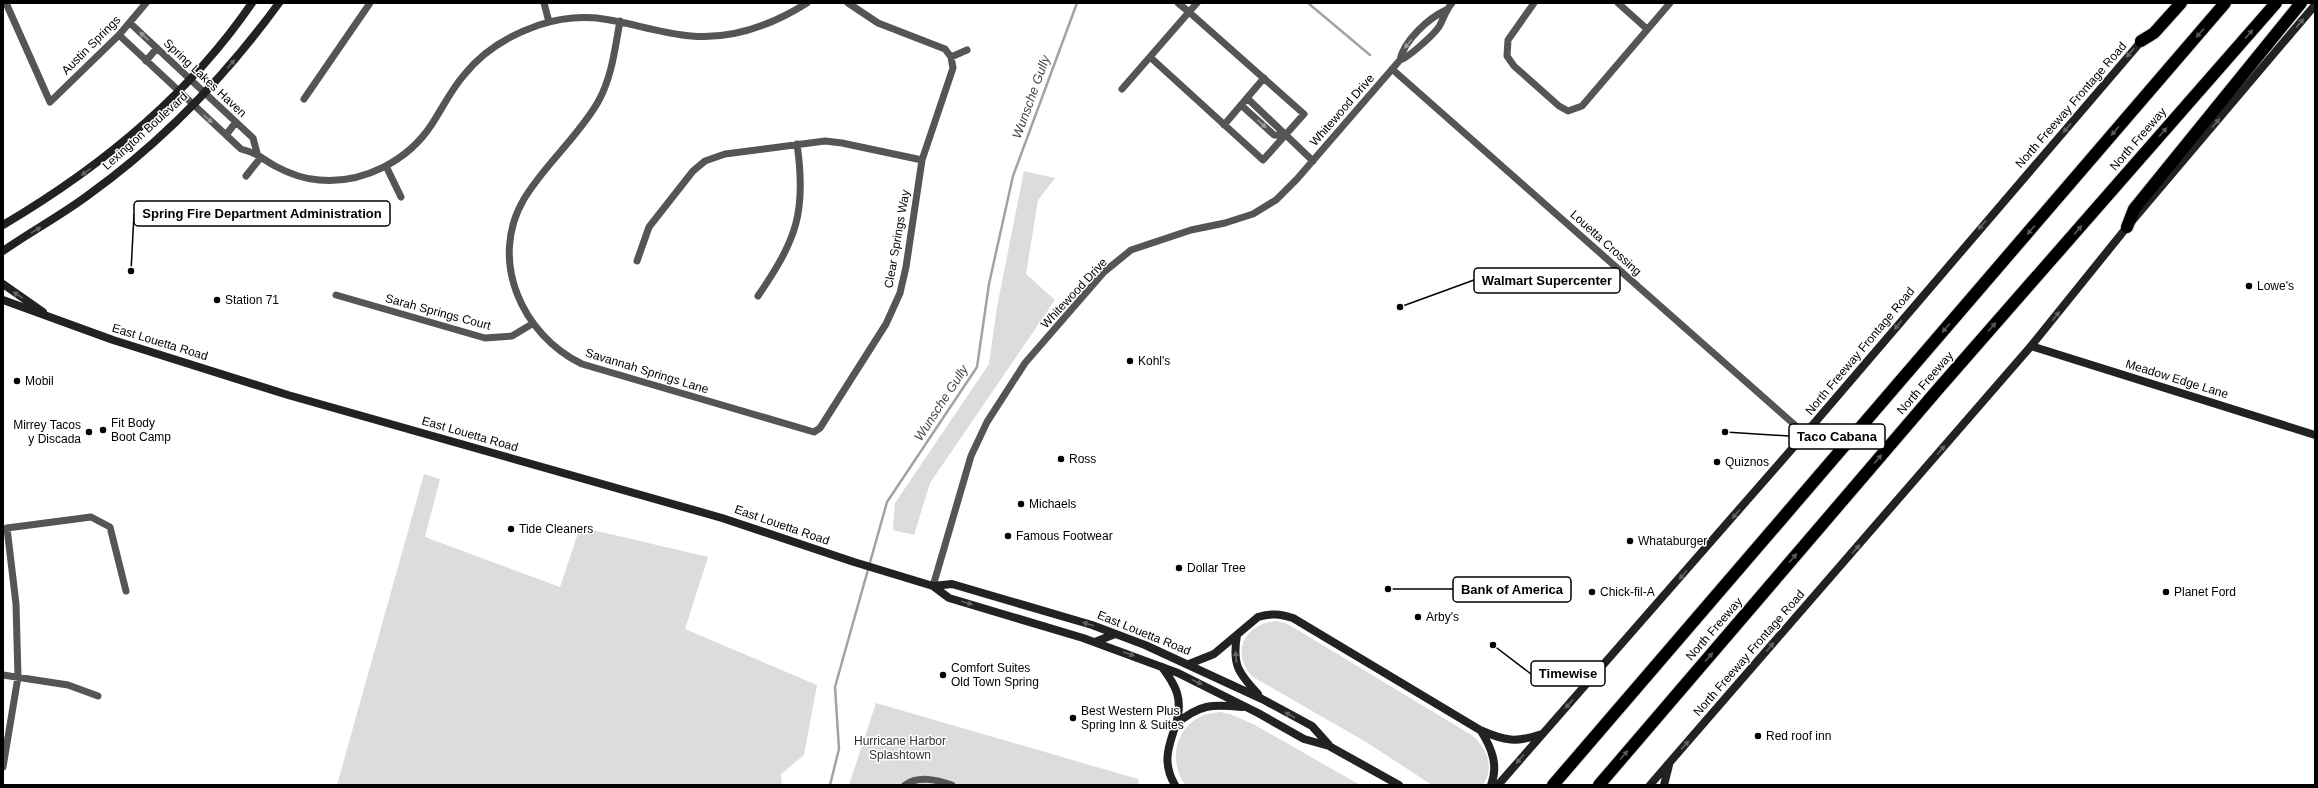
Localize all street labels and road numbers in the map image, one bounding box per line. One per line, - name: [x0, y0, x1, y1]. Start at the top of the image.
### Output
- street label: Austin Springs: [59, 13, 123, 77]
- street label: Spring Lakes Haven: [161, 36, 249, 120]
- street label: North Freeway Frontage Road: [2013, 39, 2129, 171]
- street label: Whitewood Drive: [1307, 71, 1377, 149]
- street label: Lexington Boulevard: [100, 89, 190, 173]
- street label: North Freeway: [2107, 105, 2169, 173]
- street label: Clear Springs Way: [881, 189, 913, 289]
- street label: Louetta Crossing: [1568, 207, 1644, 279]
- street label: Whitewood Drive: [1038, 255, 1110, 331]
- street label: North Freeway Frontage Road: [1803, 284, 1917, 418]
- street label: Sarah Springs Court: [384, 291, 493, 333]
- street label: East Louetta Road: [110, 321, 210, 363]
- street label: Savannah Springs Lane: [584, 346, 711, 397]
- street label: North Freeway: [1894, 349, 1956, 417]
- street label: Meadow Edge Lane: [2124, 357, 2230, 401]
- street label: East Louetta Road: [420, 414, 520, 454]
- street label: East Louetta Road: [733, 502, 831, 548]
- street label: North Freeway Frontage Road: [1691, 587, 1807, 719]
- street label: North Freeway: [1683, 595, 1745, 663]
- street label: East Louetta Road: [1095, 608, 1193, 658]

